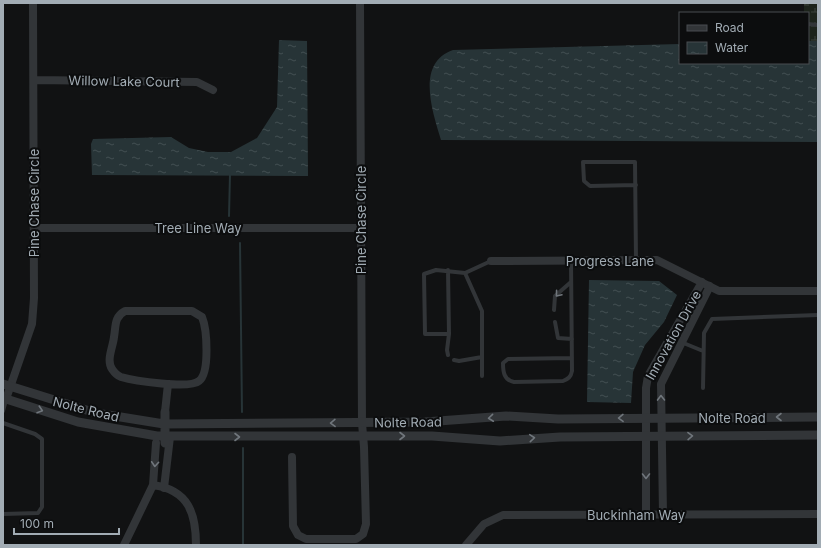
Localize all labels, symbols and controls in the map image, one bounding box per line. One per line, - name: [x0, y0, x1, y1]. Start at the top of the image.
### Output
- legend: [679, 12, 809, 64]
- text: Road: [715, 20, 744, 35]
- text: Water: [715, 40, 749, 55]
- street label: Willow Lake Court: [68, 72, 180, 90]
- street label: Pine Chase Circle: [26, 149, 42, 257]
- street label: Pine Chase Circle: [353, 166, 369, 274]
- street label: Tree Line Way: [154, 220, 242, 236]
- street label: Progress Lane: [566, 253, 654, 269]
- street label: Innovation Drive: [642, 288, 704, 382]
- one-way arrow: [556, 289, 563, 297]
- street label: Nolte Road: [51, 393, 121, 425]
- one-way arrow: [657, 395, 665, 401]
- one-way arrow: [36, 406, 43, 414]
- street label: Nolte Road: [698, 410, 766, 426]
- street label: Nolte Road: [374, 413, 442, 431]
- one-way arrow: [488, 413, 494, 422]
- one-way arrow: [776, 413, 782, 421]
- one-way arrow: [618, 414, 624, 422]
- one-way arrow: [330, 419, 336, 427]
- one-way arrow: [399, 432, 405, 440]
- one-way arrow: [687, 432, 693, 440]
- one-way arrow: [234, 433, 240, 441]
- one-way arrow: [529, 434, 535, 443]
- one-way arrow: [150, 461, 159, 467]
- one-way arrow: [642, 473, 650, 479]
- street label: Buckinham Way: [587, 507, 685, 523]
- scale bar: [14, 510, 119, 536]
- text: 100 m: [20, 516, 54, 531]

